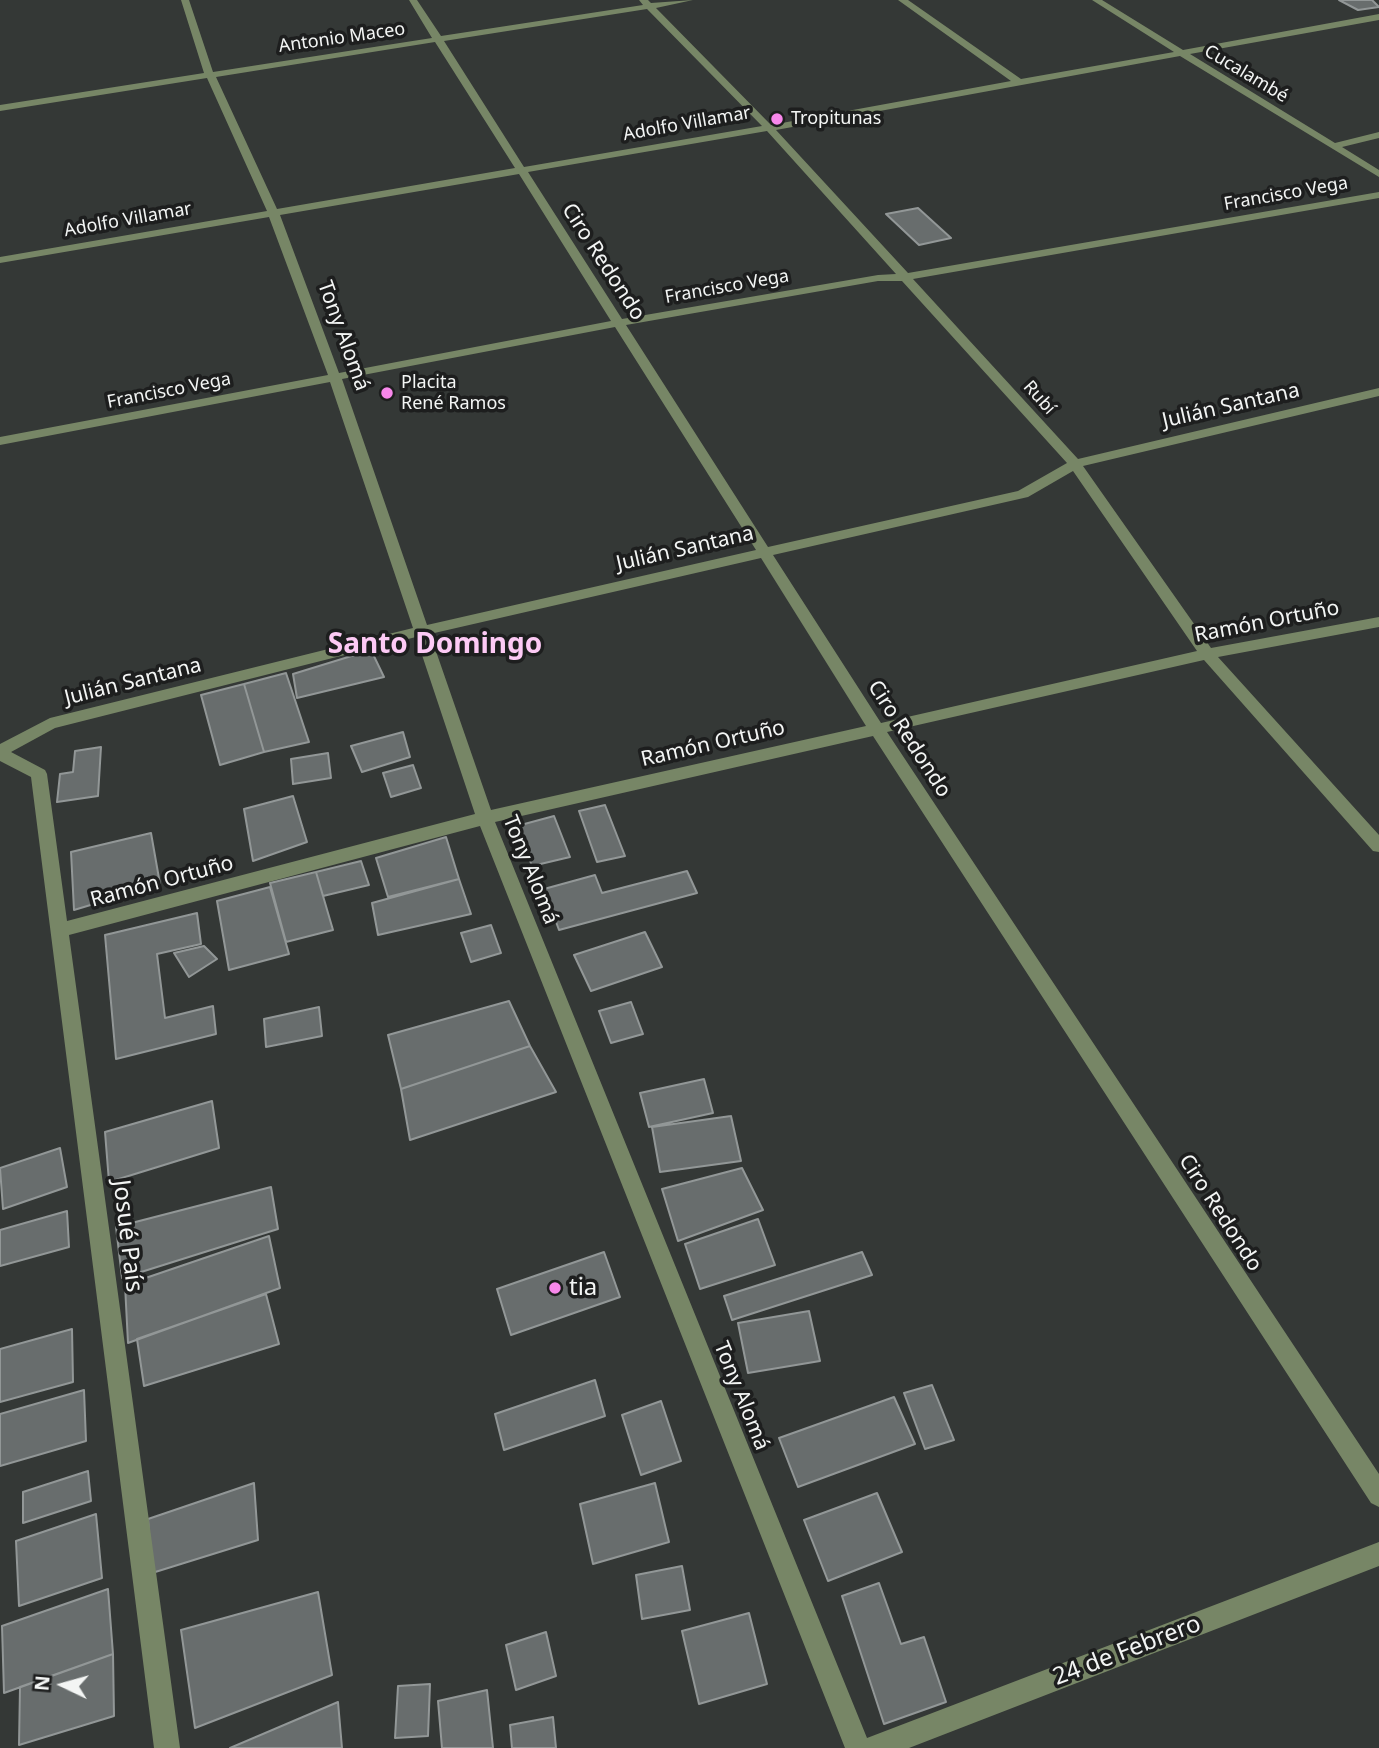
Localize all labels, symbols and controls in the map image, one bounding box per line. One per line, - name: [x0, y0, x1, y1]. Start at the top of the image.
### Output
- street label: Antonio Maceo: [277, 18, 407, 58]
- street label: Cucalambé: [1200, 41, 1292, 107]
- street label: Adolfo Villamar: [622, 102, 752, 146]
- place label: Tropitunas: [791, 108, 881, 130]
- marker: Tropitunas: [769, 111, 785, 127]
- street label: Francisco Vega: [1222, 172, 1350, 216]
- street label: Adolfo Villamar: [63, 198, 193, 242]
- street label: Ciro Redondo: [556, 199, 650, 325]
- street label: Francisco Vega: [663, 265, 791, 309]
- street label: Tony Alomá: [311, 278, 375, 394]
- street label: Francisco Vega: [105, 368, 233, 414]
- place label: Placita René Ramos: [401, 372, 506, 414]
- street label: Rubí: [1018, 377, 1060, 419]
- street label: Julián Santana: [1160, 378, 1302, 434]
- marker: Placita René Ramos: [379, 385, 395, 401]
- street label: Julián Santana: [614, 521, 756, 577]
- street label: Ramón Ortuño: [1192, 596, 1342, 648]
- district label: Santo Domingo: [328, 628, 542, 662]
- street label: Julián Santana: [62, 653, 204, 711]
- street label: Ciro Redondo: [862, 676, 956, 802]
- street label: Ramón Ortuño: [639, 715, 787, 773]
- street label: Tony Alomá: [497, 812, 563, 928]
- street label: Ramón Ortuño: [88, 851, 236, 913]
- street label: Ciro Redondo: [1173, 1150, 1267, 1276]
- street label: Josué País: [106, 1178, 148, 1294]
- place label: tia: [569, 1274, 597, 1302]
- marker: tia: [547, 1280, 563, 1296]
- street label: Tony Alomá: [708, 1338, 774, 1454]
- street label: 24 de Febrero: [1049, 1610, 1205, 1692]
- north arrow: [28, 1650, 98, 1720]
- text: N: [28, 1674, 56, 1692]

